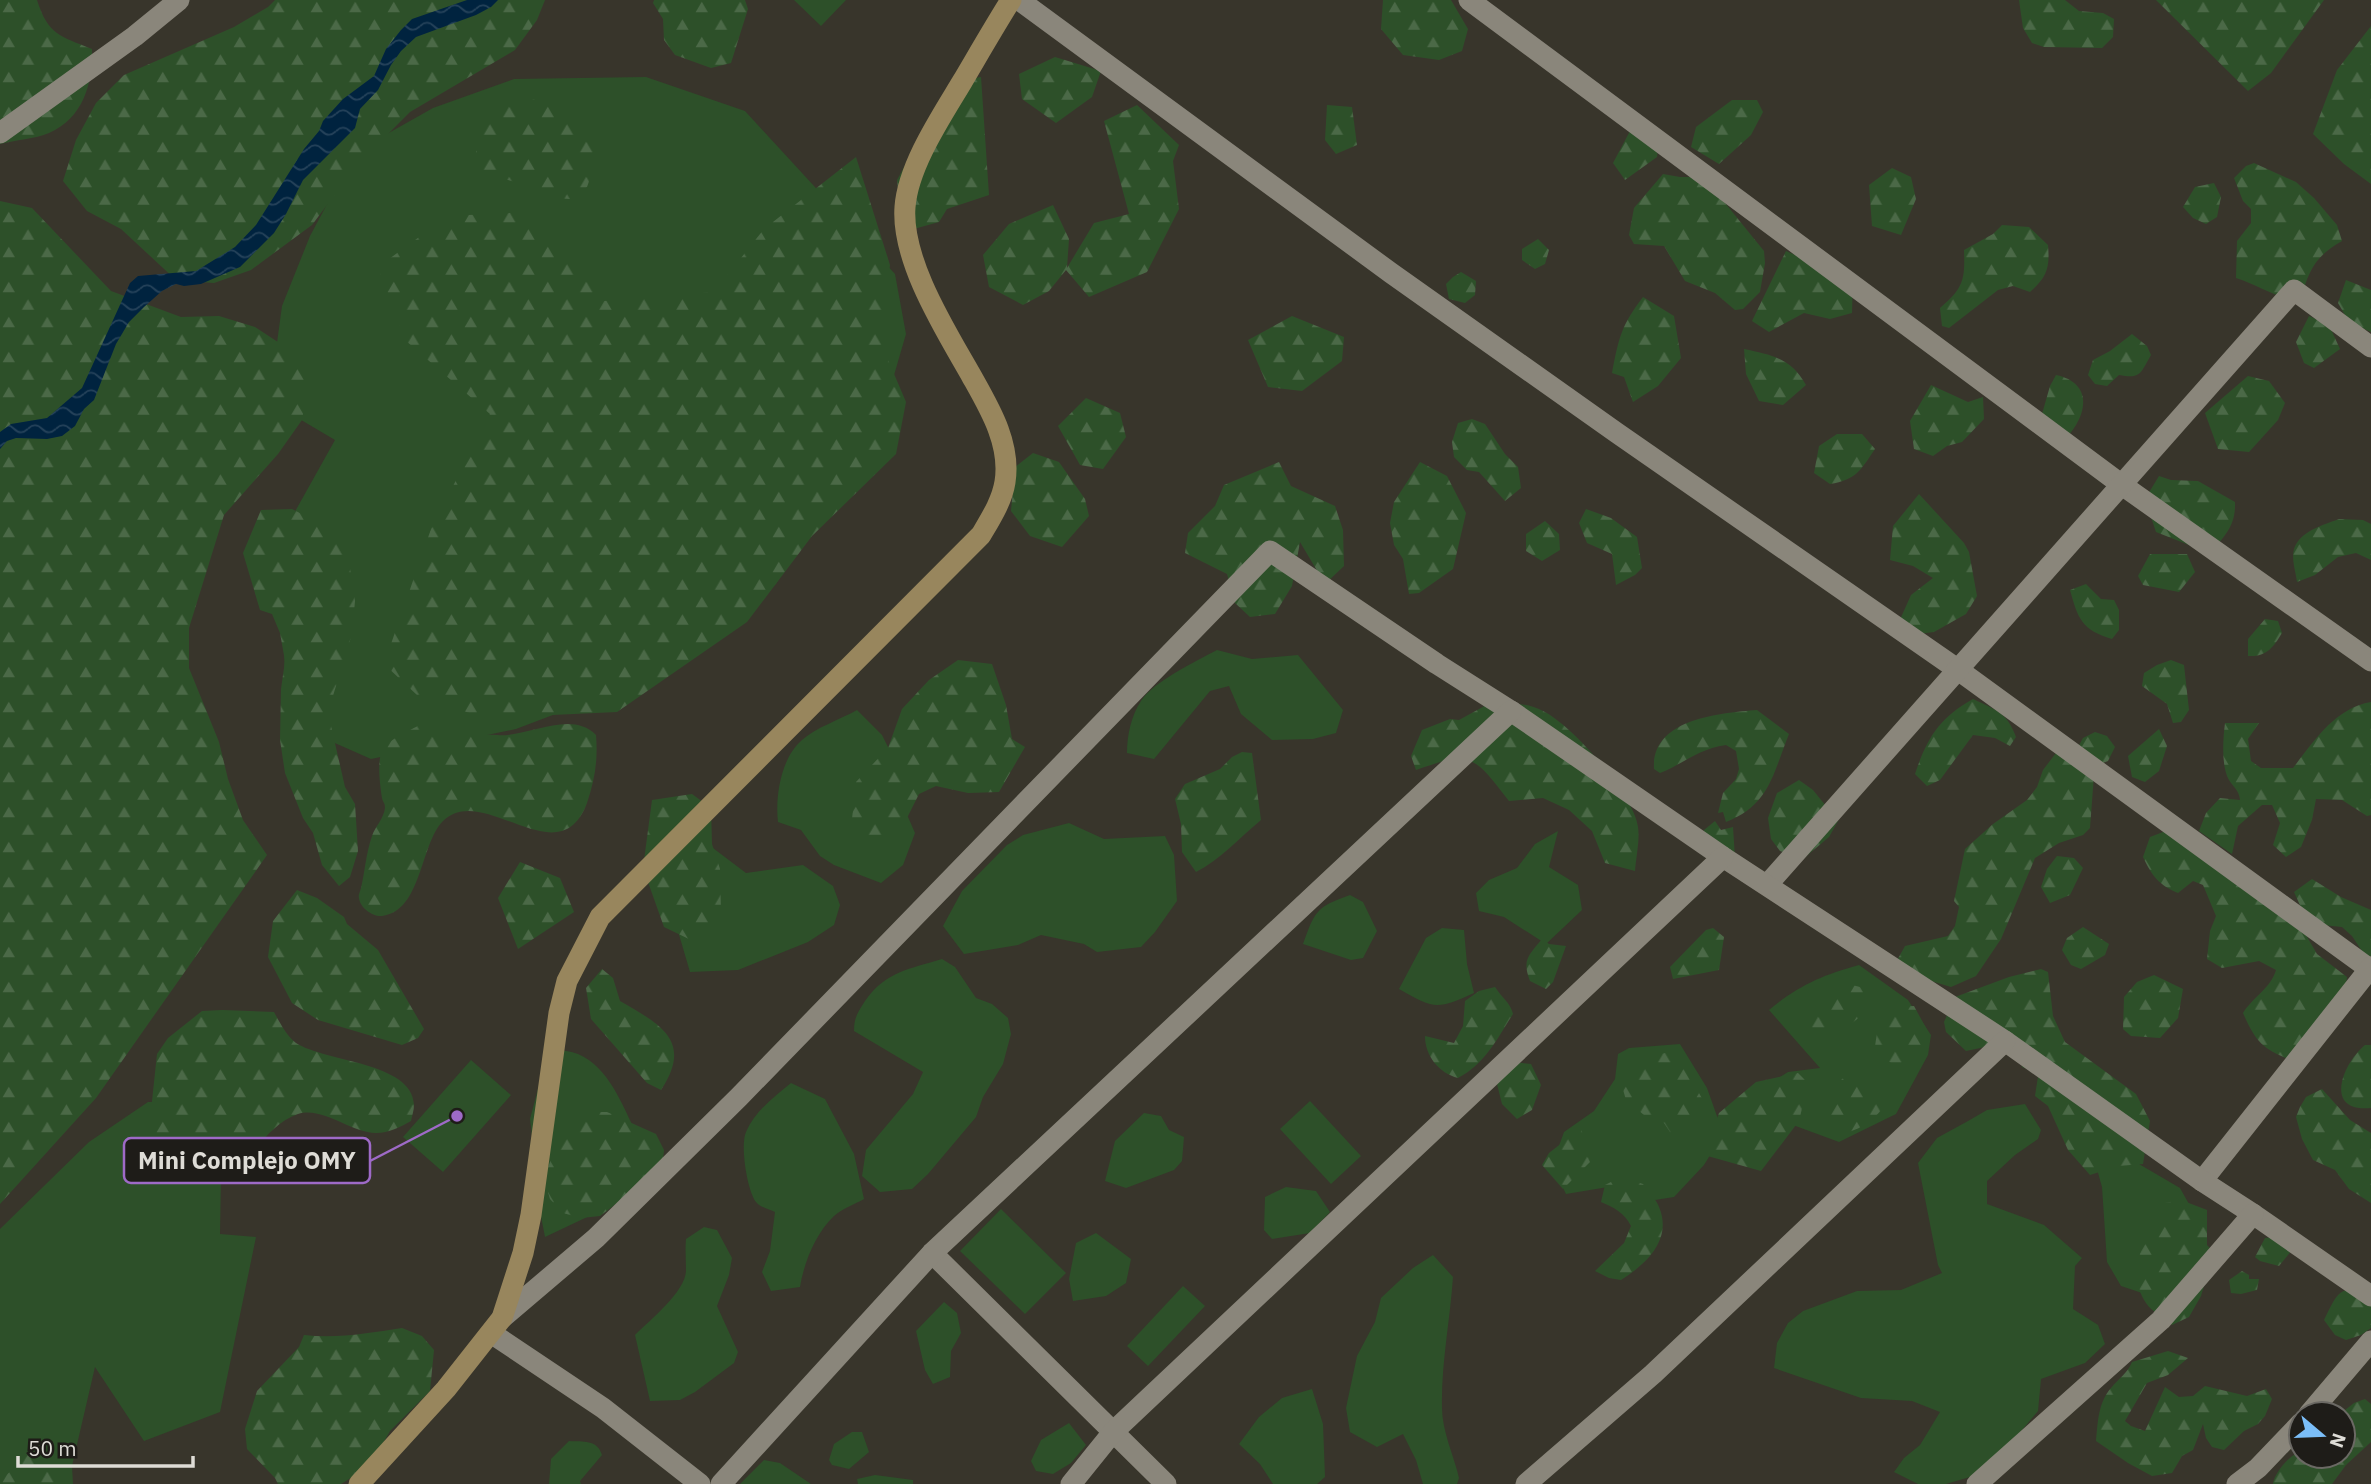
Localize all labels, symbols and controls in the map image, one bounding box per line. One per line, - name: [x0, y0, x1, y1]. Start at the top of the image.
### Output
- callout: Mini Complejo OMY: [124, 1138, 370, 1183]
- text: Mini Complejo OMY: [138, 1144, 356, 1176]
- north arrow: [2287, 1400, 2357, 1470]
- scale bar: [18, 1424, 192, 1468]
- text: N: [2324, 1430, 2352, 1451]
- text: 50 m: [28, 1434, 77, 1462]

